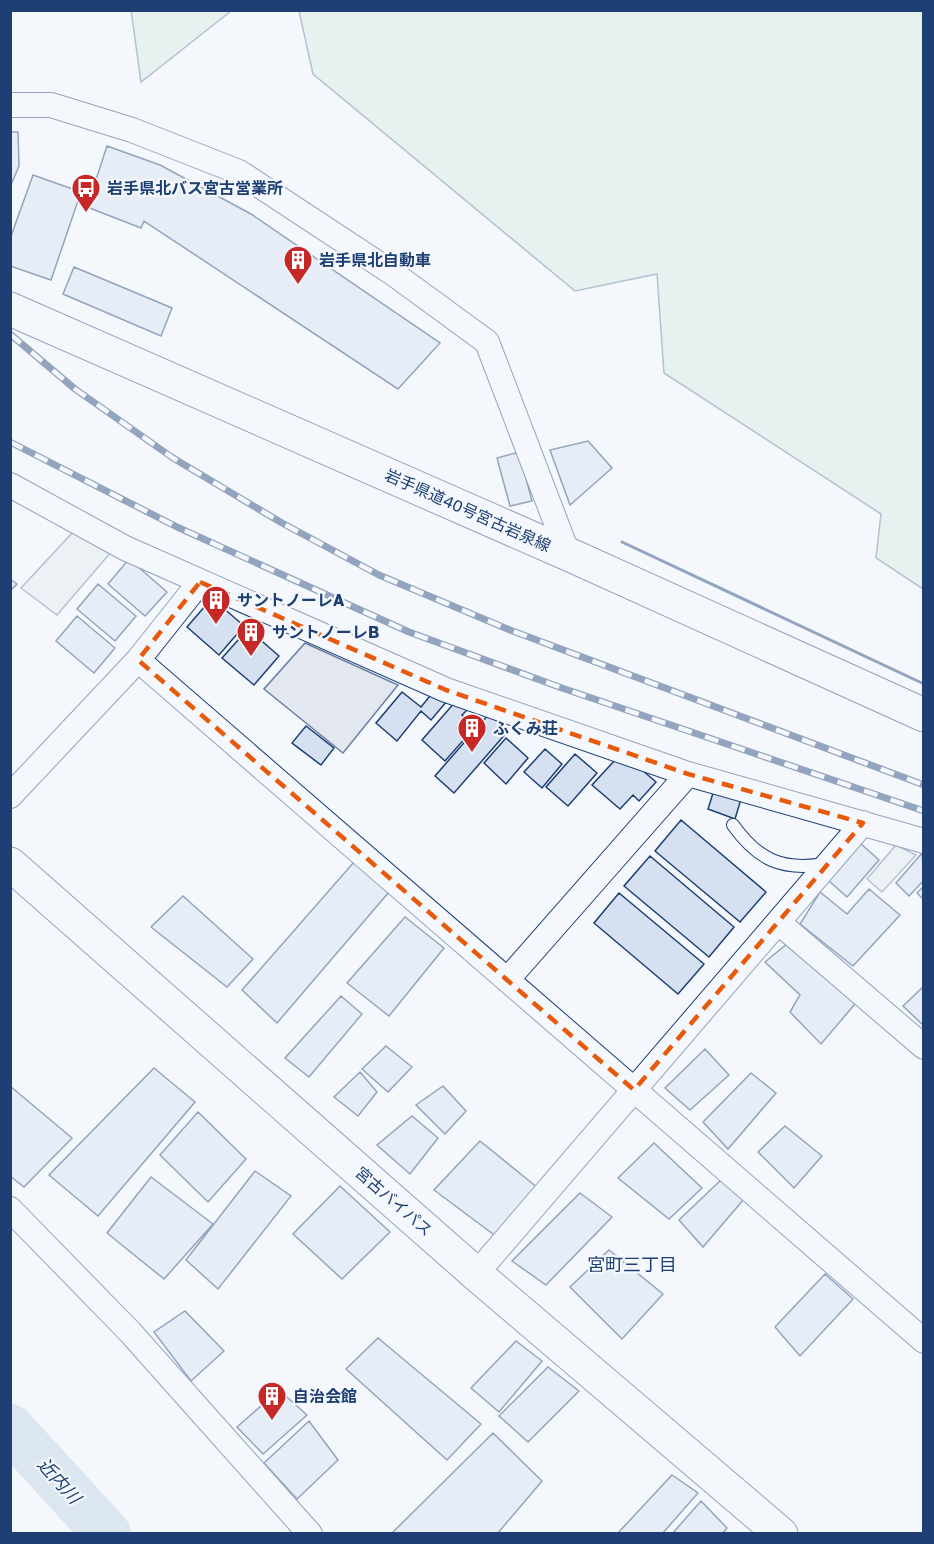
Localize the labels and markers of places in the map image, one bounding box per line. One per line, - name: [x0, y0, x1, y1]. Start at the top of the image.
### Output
- bus stop icon: 岩手県北バス宮古営業所: [70, 172, 102, 214]
- place label: 岩手県北バス宮古営業所: [107, 178, 283, 198]
- building icon: 岩手県北自動車: [282, 244, 314, 286]
- place label: 岩手県北自動車: [319, 250, 431, 270]
- building icon: サントノーレA: [200, 584, 232, 626]
- place label: サントノーレA: [237, 590, 345, 610]
- building icon: サントノーレB: [235, 616, 267, 658]
- place label: サントノーレB: [272, 622, 379, 642]
- building icon: ふくみ荘: [456, 712, 488, 754]
- place label: ふくみ荘: [493, 718, 558, 738]
- building icon: 自治会館: [256, 1380, 288, 1422]
- place label: 自治会館: [293, 1386, 357, 1406]

